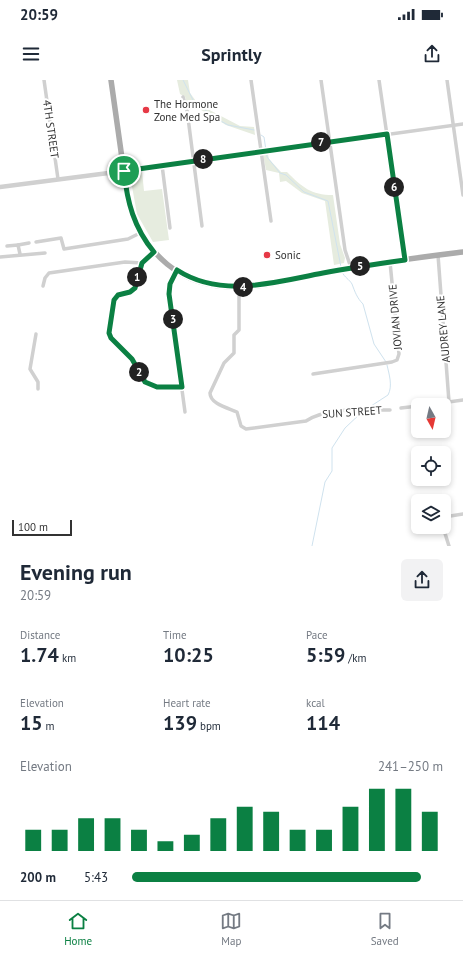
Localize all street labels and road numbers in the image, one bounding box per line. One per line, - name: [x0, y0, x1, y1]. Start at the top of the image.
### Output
- street label: 4TH STREET: [40, 99, 62, 159]
- street label: JOVIAN DRIVE: [385, 284, 405, 351]
- street label: AUDREY LANE: [433, 295, 453, 363]
- street label: SUN STREET: [322, 403, 382, 421]

